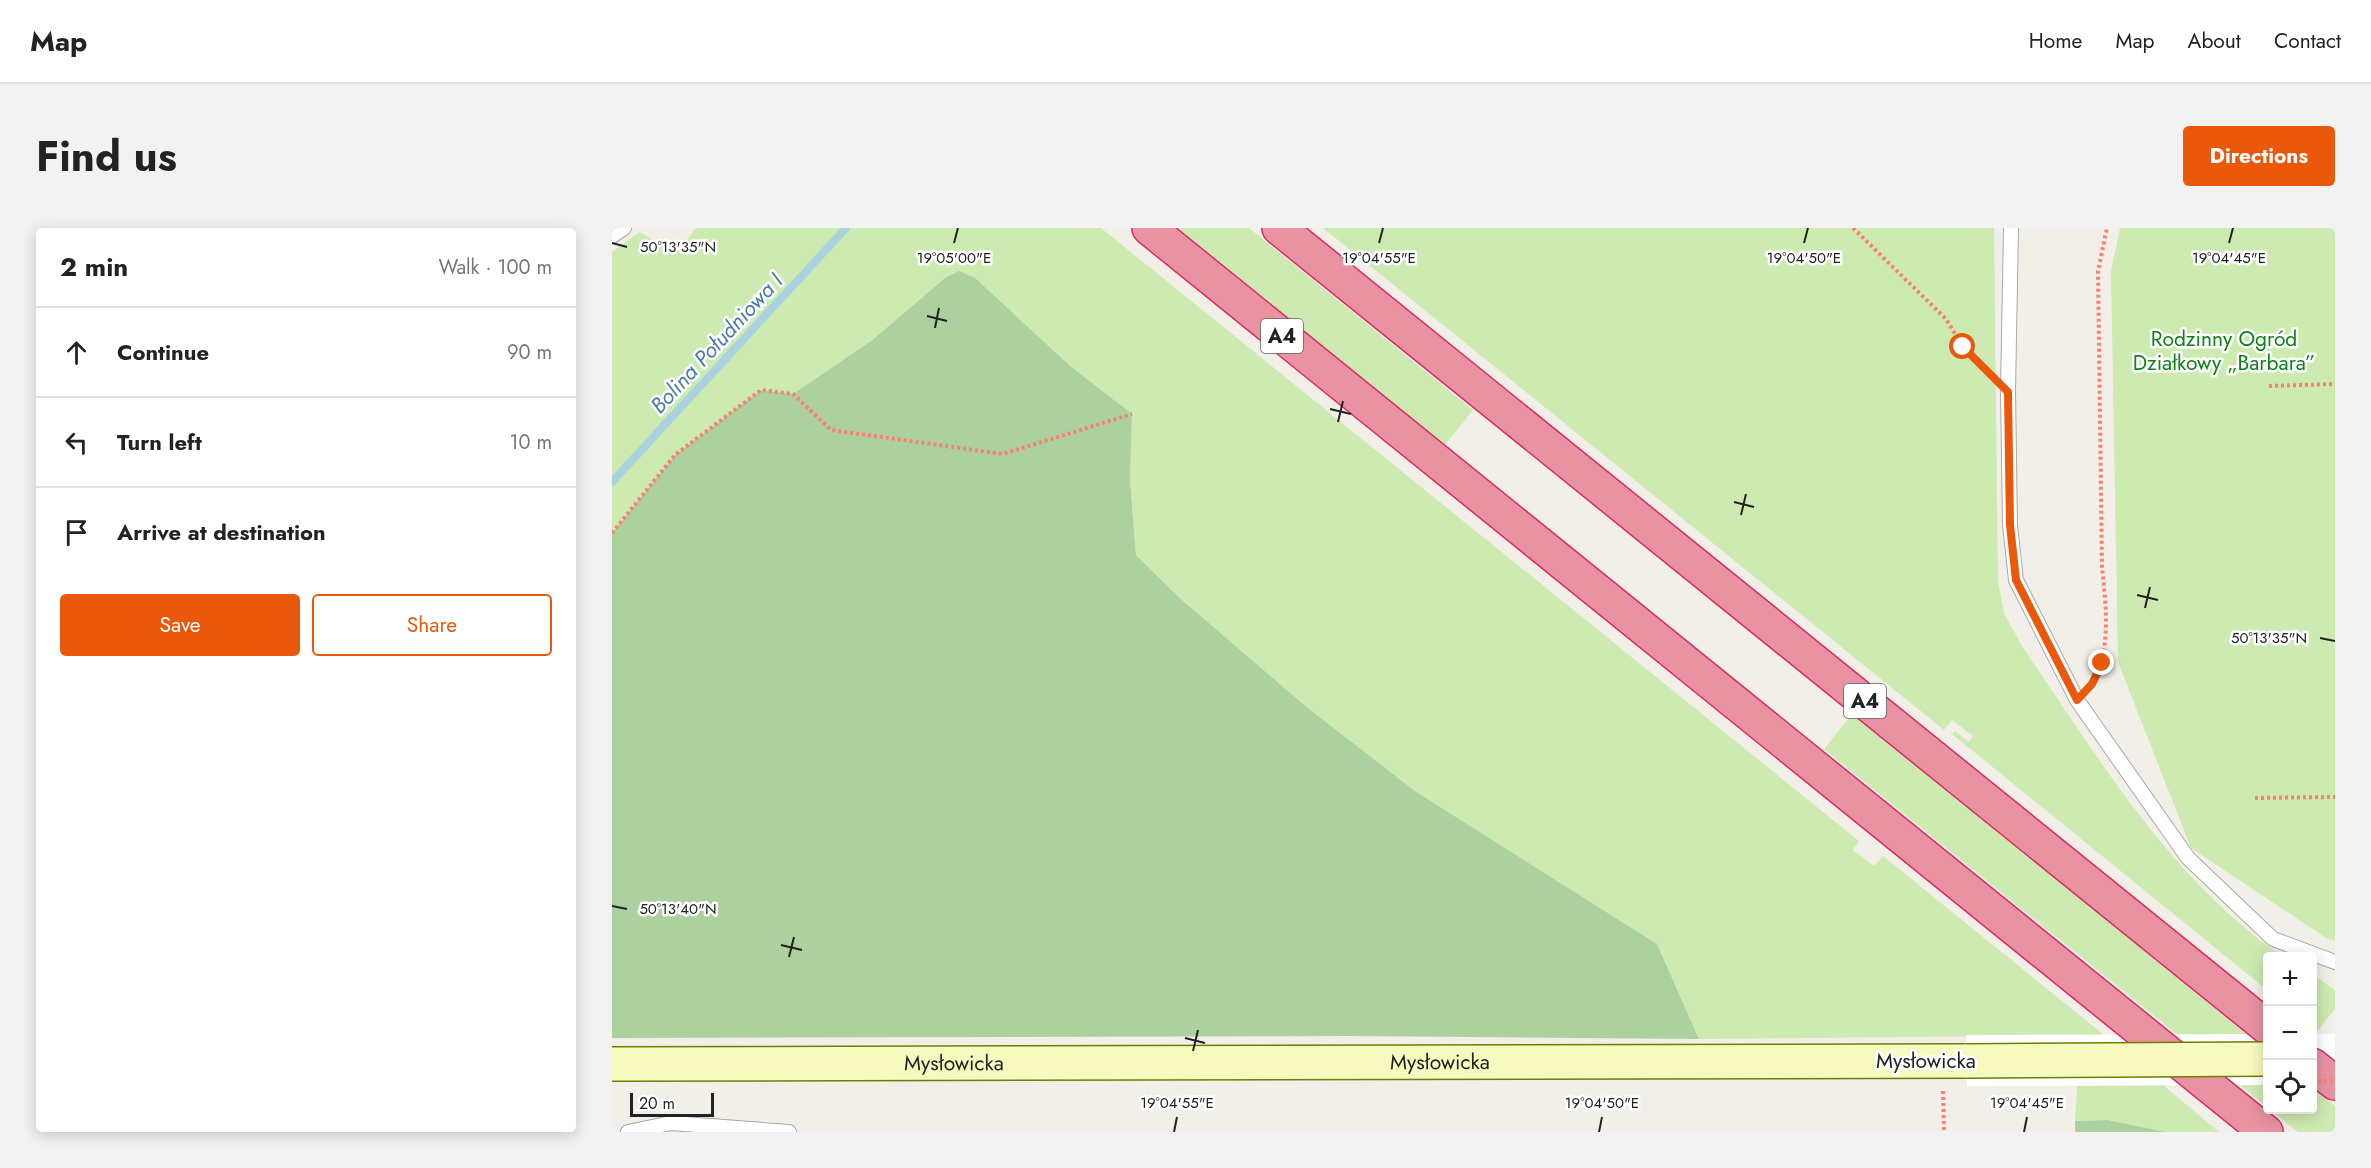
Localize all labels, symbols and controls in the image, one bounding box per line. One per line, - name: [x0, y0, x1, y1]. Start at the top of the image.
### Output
- text: Map: [30, 21, 87, 62]
- text: Home: [2029, 26, 2082, 56]
- text: Map: [2115, 26, 2155, 56]
- text: About: [2188, 26, 2241, 56]
- text: Contact: [2274, 26, 2341, 56]
- text: Find us: [36, 126, 177, 187]
- button: Directions: [2183, 126, 2335, 186]
- text: 50°13'35"N: [640, 236, 716, 258]
- text: 19°05'00"E: [917, 247, 991, 269]
- text: 19°04'55"E: [1342, 247, 1416, 269]
- text: 19°04'50"E: [1767, 247, 1841, 269]
- text: 19°04'45"E: [2192, 247, 2266, 269]
- text: 2 min: [60, 248, 128, 286]
- text: Walk · 100 m: [439, 253, 552, 282]
- water label: Bolina Południowa I: [642, 265, 790, 420]
- road number: A4: [1261, 319, 1303, 353]
- park label: Rodzinny Ogród Działkowy „Barbara”: [2133, 324, 2315, 378]
- route start: [1949, 333, 1975, 359]
- icon: ahead: [60, 336, 93, 369]
- text: Continue: [117, 336, 209, 368]
- text: 90 m: [507, 338, 552, 367]
- icon: left: [60, 426, 93, 459]
- text: Turn left: [117, 426, 202, 458]
- text: 10 m: [509, 428, 552, 457]
- icon: arrive: [60, 516, 93, 549]
- text: Arrive at destination: [117, 516, 326, 548]
- button: Save: [60, 594, 300, 656]
- button: Share: [312, 594, 552, 656]
- text: 50°13'35"N: [2231, 627, 2307, 649]
- route end: [2088, 649, 2114, 675]
- road number: A4: [1844, 684, 1886, 718]
- text: 50°13'40"N: [639, 898, 717, 920]
- map controls: [2263, 952, 2317, 1114]
- button: +: [2263, 952, 2317, 1006]
- button: −: [2263, 1006, 2317, 1060]
- street label: Mysłowicka: [1876, 1046, 1976, 1076]
- street label: Mysłowicka: [1390, 1047, 1490, 1077]
- street label: Mysłowicka: [904, 1048, 1004, 1078]
- button: locate: [2263, 1060, 2317, 1114]
- scale bar: [630, 1090, 714, 1118]
- text: 20 m: [639, 1092, 675, 1115]
- text: 19°04'55"E: [1140, 1092, 1214, 1114]
- text: 19°04'50"E: [1565, 1092, 1639, 1114]
- text: 19°04'45"E: [1990, 1092, 2064, 1114]

